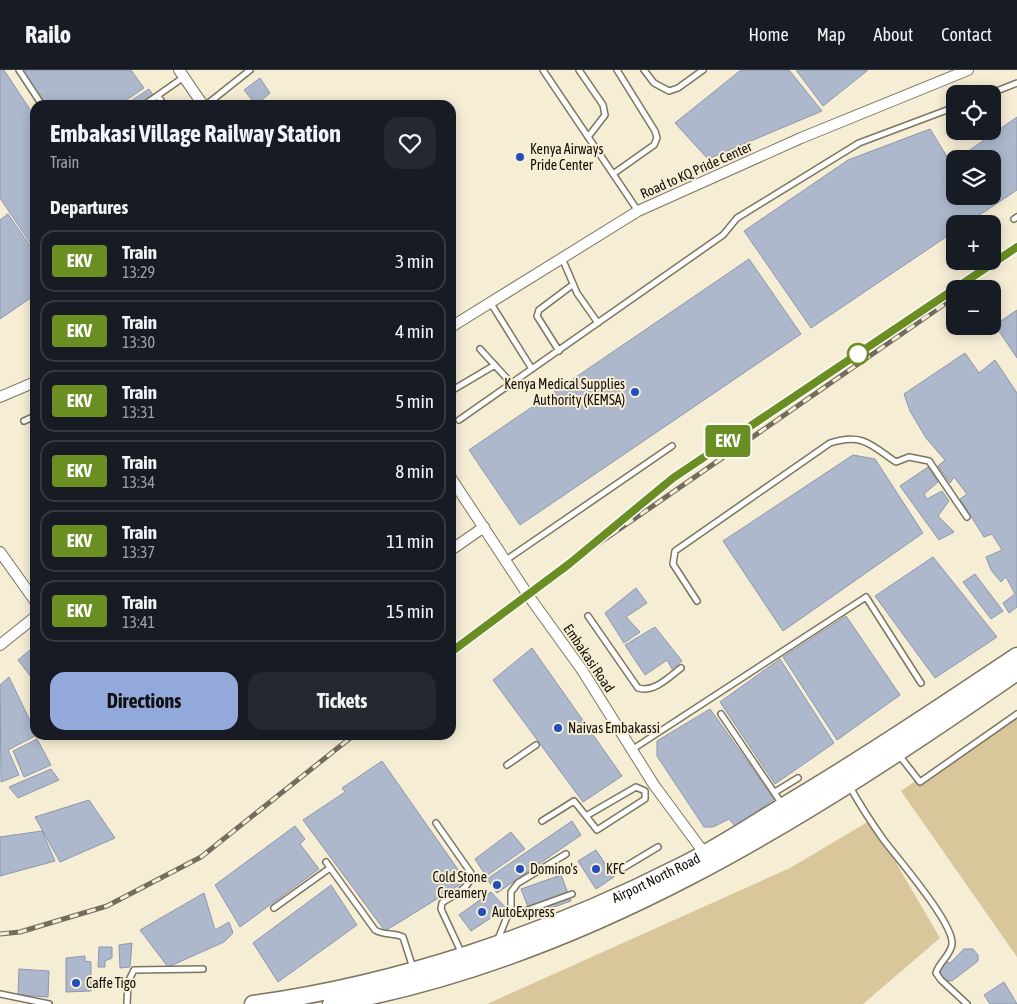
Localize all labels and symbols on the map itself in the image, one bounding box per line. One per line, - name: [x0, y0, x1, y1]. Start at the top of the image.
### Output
- street label: Road to KQ Pride Center: [638, 138, 755, 202]
- place label: Kenya Airways Pride Center: [530, 141, 603, 173]
- marker: Kenya Airways Pride Center: [514, 151, 526, 163]
- unlabelled marker: [847, 343, 869, 365]
- place label: Kenya Medical Supplies Authority (KEMSA): [504, 376, 625, 408]
- marker: Kenya Medical Supplies Authority (KEMSA): [629, 386, 641, 398]
- line badge: EKV: [699, 425, 757, 457]
- street label: Embakasi Road: [560, 621, 618, 695]
- place label: Naivas Embakassi: [568, 720, 660, 736]
- marker: Naivas Embakassi: [552, 722, 564, 734]
- street label: Airport North Road: [610, 850, 703, 906]
- place label: Domino's: [530, 861, 578, 877]
- place label: KFC: [606, 861, 626, 877]
- marker: Domino's: [514, 863, 526, 875]
- marker: KFC: [590, 863, 602, 875]
- place label: Cold Stone Creamery: [432, 869, 487, 901]
- marker: Cold Stone Creamery: [491, 879, 503, 891]
- place label: AutoExpress: [492, 904, 555, 920]
- marker: AutoExpress: [476, 906, 488, 918]
- place label: Caffe Tigo: [86, 975, 136, 991]
- marker: Caffe Tigo: [70, 977, 82, 989]

